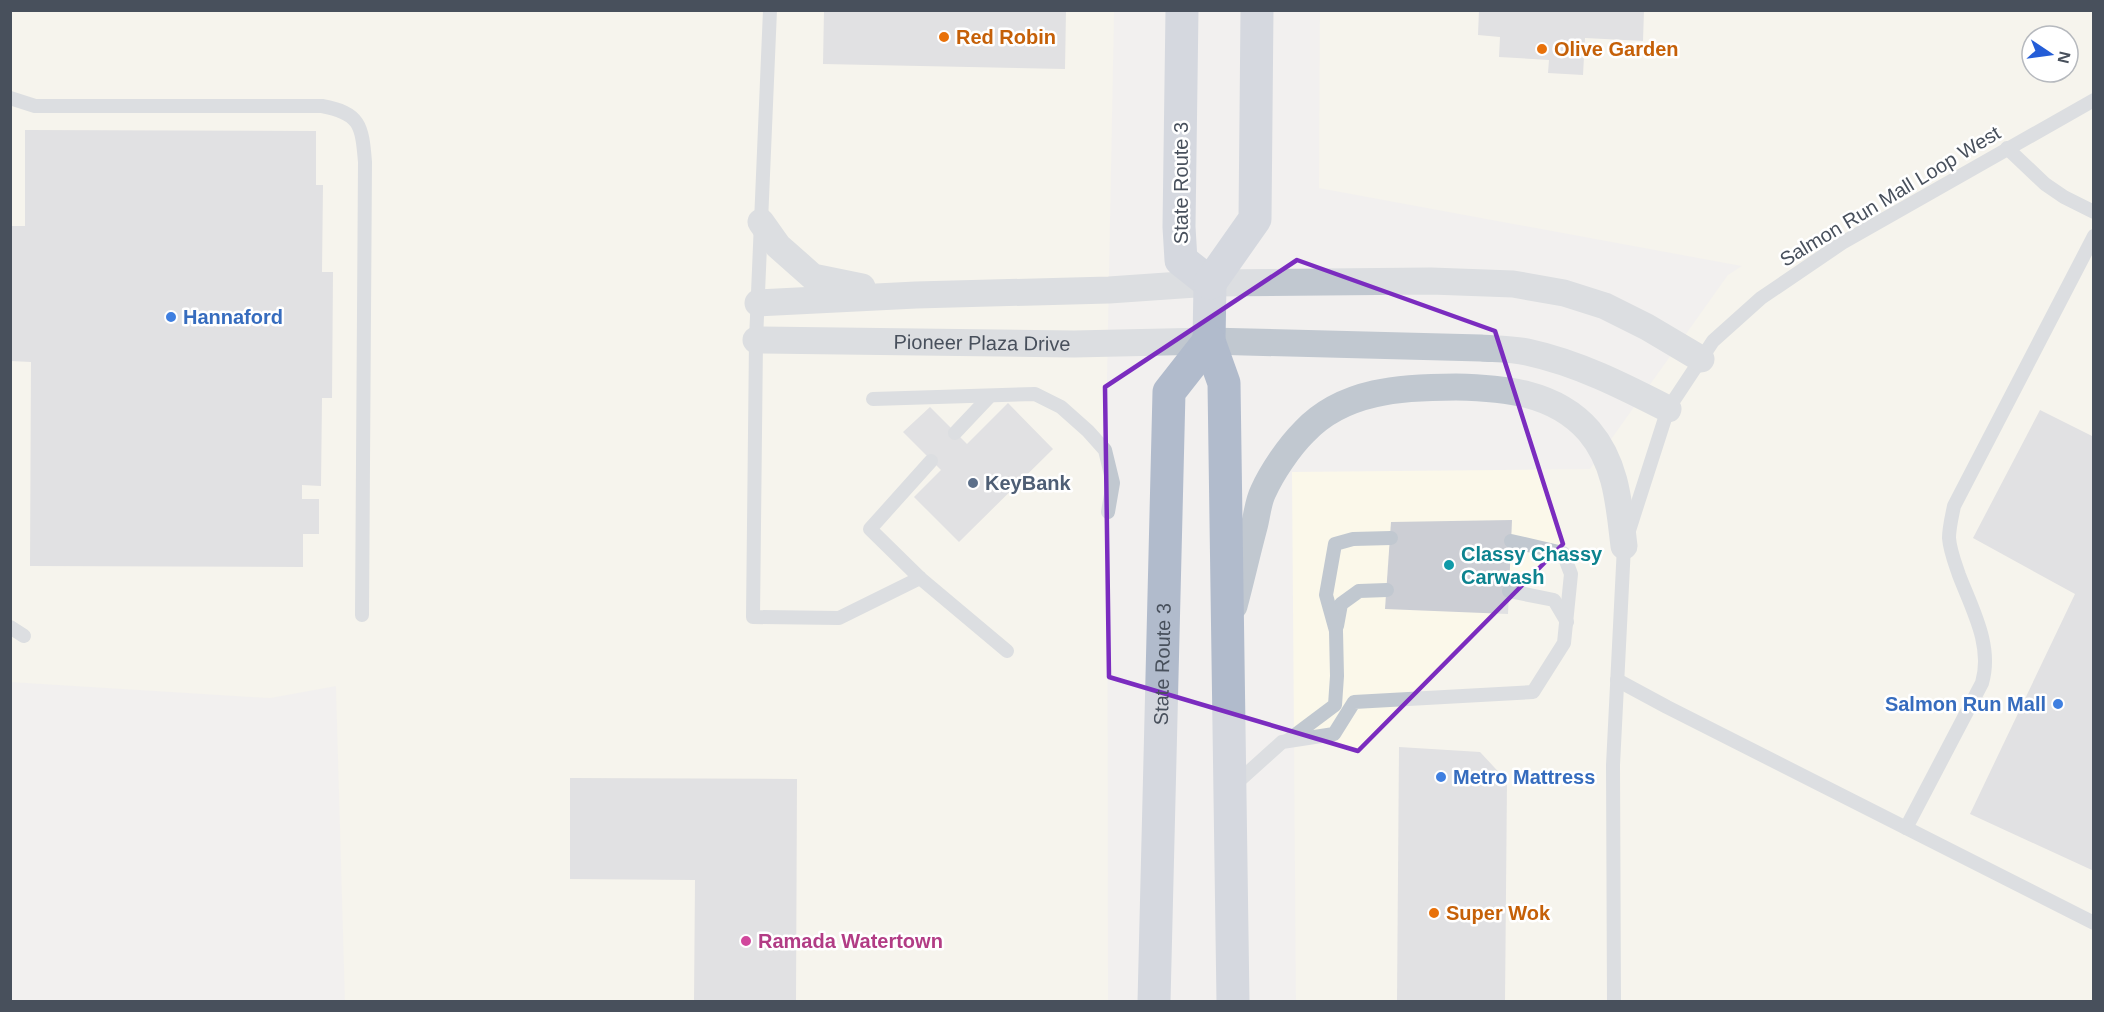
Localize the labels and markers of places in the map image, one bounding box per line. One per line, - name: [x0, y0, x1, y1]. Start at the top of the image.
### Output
- place label: Red Robin: [956, 26, 1056, 48]
- marker: Red Robin: [937, 30, 951, 44]
- place label: Olive Garden: [1554, 38, 1679, 60]
- marker: Olive Garden: [1535, 42, 1549, 56]
- place label: Hannaford: [183, 306, 283, 328]
- marker: Hannaford: [164, 310, 178, 324]
- place label: KeyBank: [985, 472, 1071, 494]
- marker: KeyBank: [966, 476, 980, 490]
- place label: Classy Chassy Carwash: [1461, 543, 1603, 588]
- marker: Classy Chassy Carwash: [1442, 558, 1456, 572]
- place label: Salmon Run Mall: [1885, 693, 2046, 715]
- marker: Salmon Run Mall: [2051, 697, 2065, 711]
- place label: Metro Mattress: [1453, 766, 1595, 788]
- marker: Metro Mattress: [1434, 770, 1448, 784]
- place label: Super Wok: [1446, 902, 1551, 924]
- marker: Super Wok: [1427, 906, 1441, 920]
- place label: Ramada Watertown: [758, 930, 943, 952]
- marker: Ramada Watertown: [739, 934, 753, 948]

